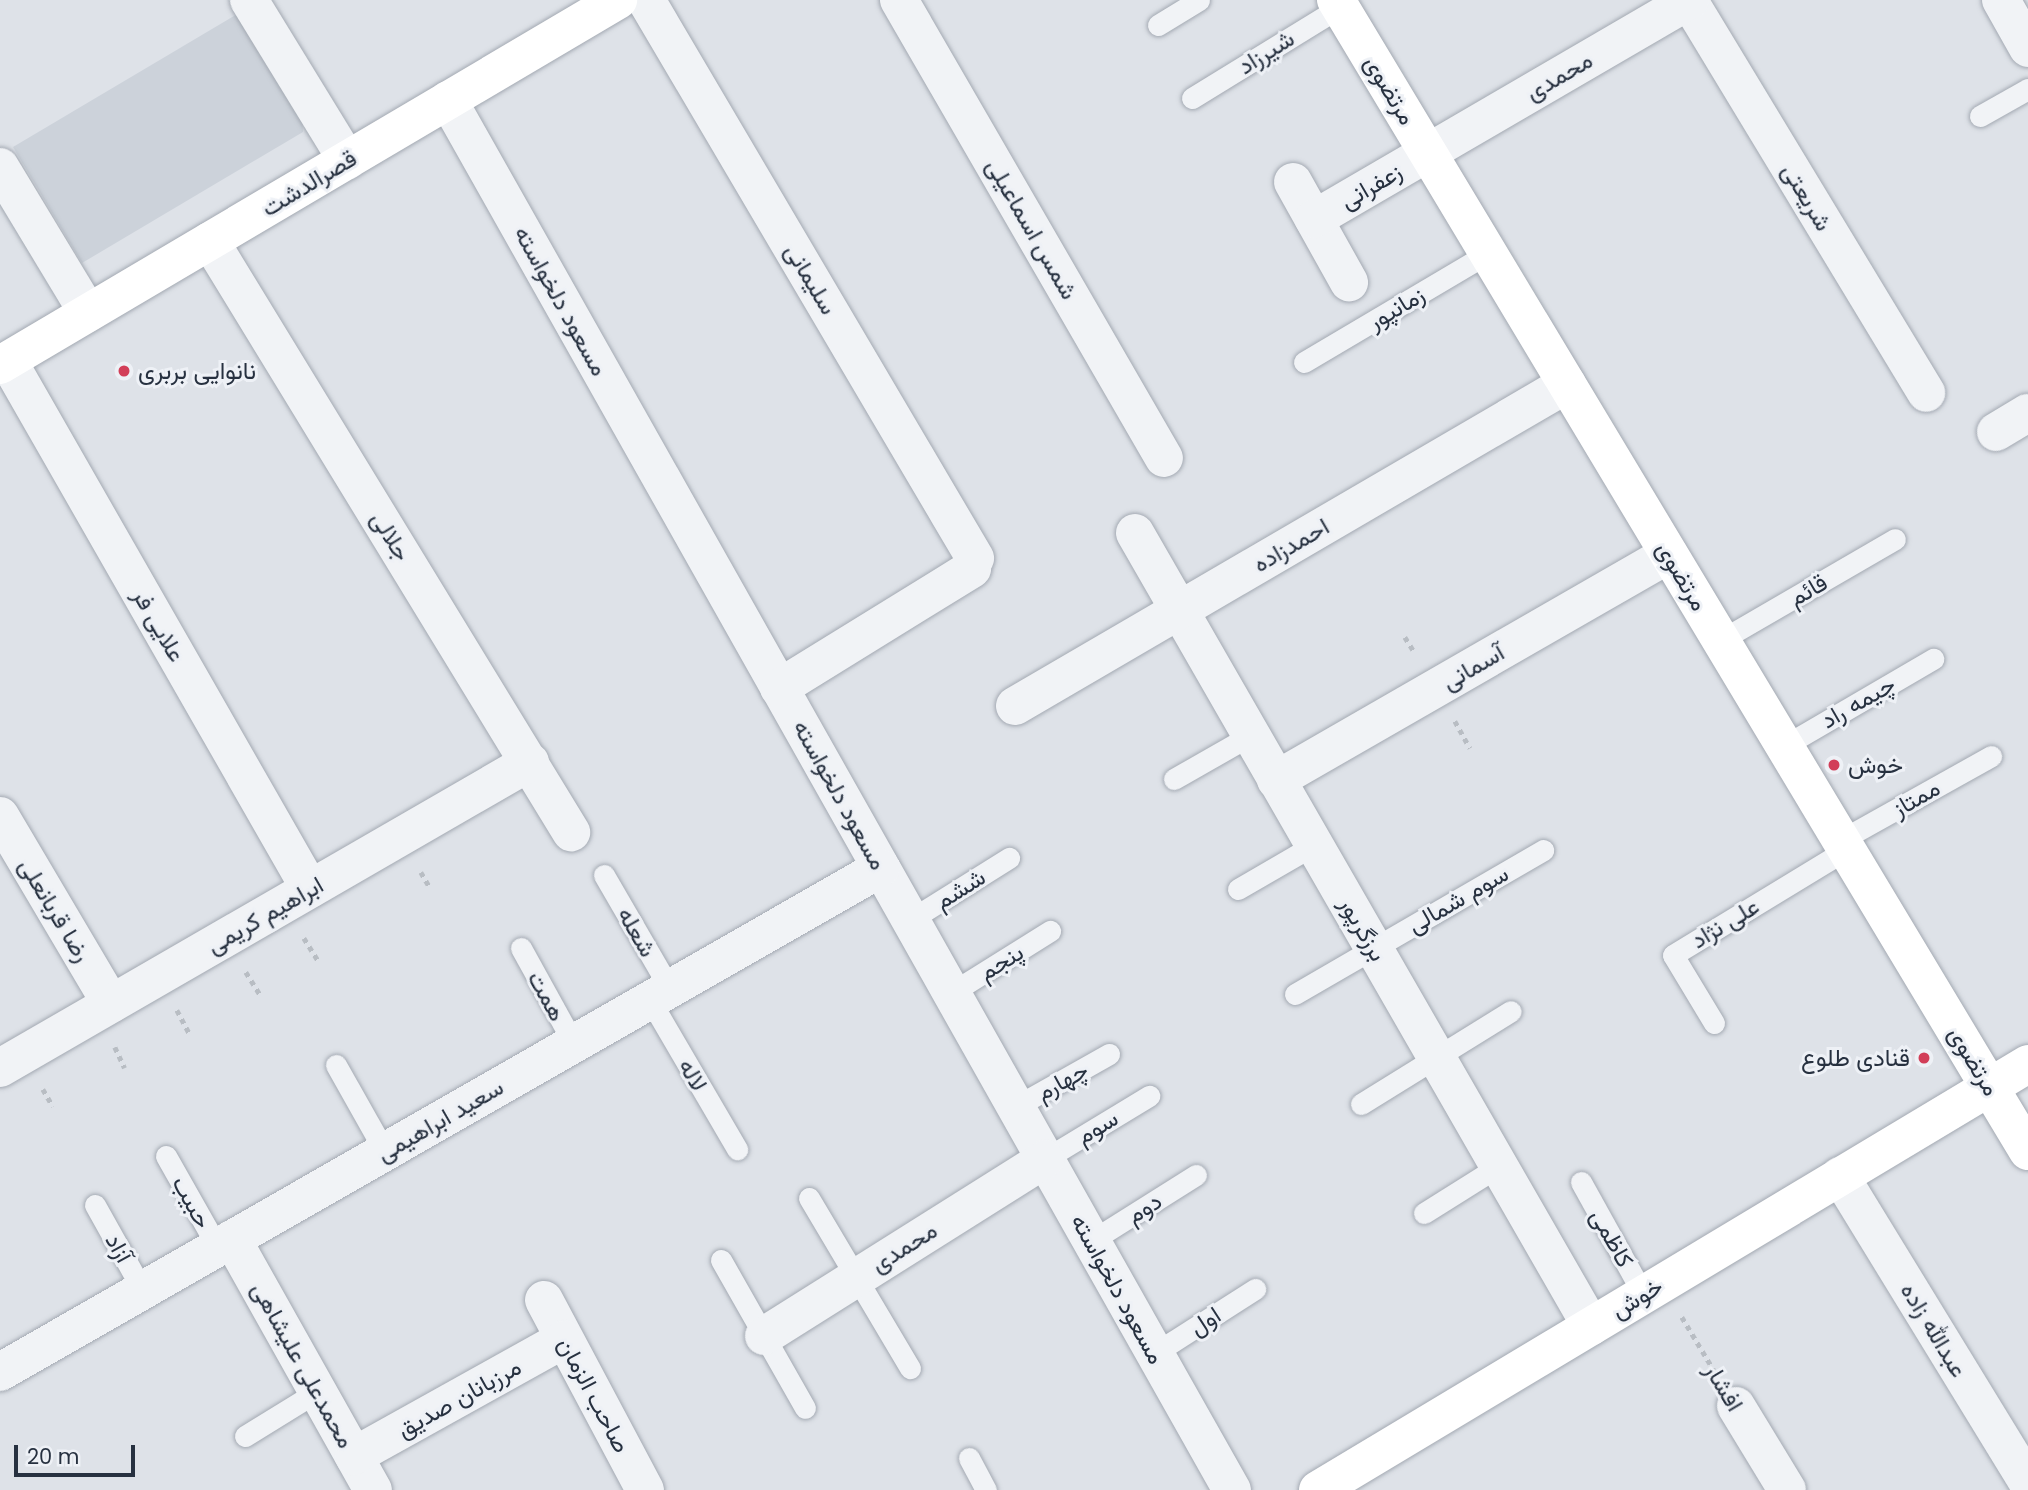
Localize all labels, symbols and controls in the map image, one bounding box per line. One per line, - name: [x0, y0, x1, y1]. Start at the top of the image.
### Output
- street label: شیرزاد: [1233, 24, 1299, 80]
- street label: محمدی: [1520, 45, 1598, 107]
- street label: مرتضوی: [1358, 50, 1422, 130]
- street label: قصرالدشت: [256, 143, 362, 223]
- street label: شمس اسماعیلی: [980, 153, 1084, 305]
- street label: زعفرانی: [1335, 157, 1407, 215]
- street label: شریعتی: [1776, 158, 1838, 236]
- street label: مسعود دلخواسته: [508, 221, 614, 381]
- street label: سلیمانی: [779, 238, 843, 320]
- street label: زمانپور: [1362, 280, 1430, 336]
- place label: نانوایی بربری: [138, 357, 256, 385]
- marker: نانوایی بربری: [116, 363, 132, 379]
- street label: جلالی: [365, 506, 417, 566]
- street label: احمدزاده: [1248, 512, 1334, 578]
- street label: مرتضوی: [1650, 536, 1714, 616]
- street label: قائم: [1784, 568, 1832, 612]
- street label: علایی فر: [127, 583, 191, 667]
- street label: آسمانی: [1437, 638, 1509, 696]
- street label: چیمه راد: [1816, 669, 1900, 735]
- street label: مسعود دلخواسته: [787, 715, 893, 875]
- place label: خوش: [1848, 751, 1903, 779]
- marker: خوش: [1826, 757, 1842, 773]
- street label: ممتاز: [1887, 773, 1945, 823]
- street label: رضا قربانعلی: [13, 853, 97, 967]
- street label: سوم شمالی: [1402, 859, 1514, 939]
- street label: ششم: [929, 862, 991, 916]
- street label: ابراهیم کریمی: [202, 870, 328, 960]
- street label: برزگرپور: [1333, 892, 1393, 966]
- street label: علی نژاد: [1686, 892, 1764, 954]
- street label: شعله: [611, 902, 663, 962]
- street label: پنجم: [973, 937, 1029, 987]
- street label: همت: [522, 966, 572, 1026]
- street label: مرتضوی: [1942, 1021, 2006, 1101]
- place label: قنادی طلوع: [1801, 1044, 1910, 1072]
- marker: قنادی طلوع: [1916, 1050, 1932, 1066]
- street label: لاله: [672, 1054, 714, 1096]
- street label: چهارم: [1031, 1055, 1093, 1107]
- street label: سعید ابراهیمی: [372, 1072, 508, 1168]
- street label: سوم: [1071, 1103, 1123, 1151]
- street label: حبیب: [166, 1171, 218, 1233]
- street label: دوم: [1121, 1186, 1167, 1230]
- street label: کاظمی: [1584, 1204, 1640, 1272]
- street label: مسعود دلخواسته: [1065, 1209, 1171, 1369]
- street label: محمدی: [866, 1216, 942, 1278]
- street label: آزاد: [99, 1228, 139, 1268]
- street label: خوش: [1606, 1271, 1668, 1325]
- street label: محمدعلی علیشاهی: [245, 1277, 361, 1453]
- street label: عبدالله زاده: [1895, 1278, 1973, 1382]
- street label: اول: [1184, 1300, 1226, 1342]
- street label: صاحب الزمان: [552, 1332, 636, 1458]
- street label: مرزبانان صدیق: [392, 1352, 526, 1444]
- street label: افشار: [1698, 1358, 1750, 1416]
- scale bar: [18, 1430, 138, 1474]
- text: 20 m: [27, 1442, 80, 1471]

